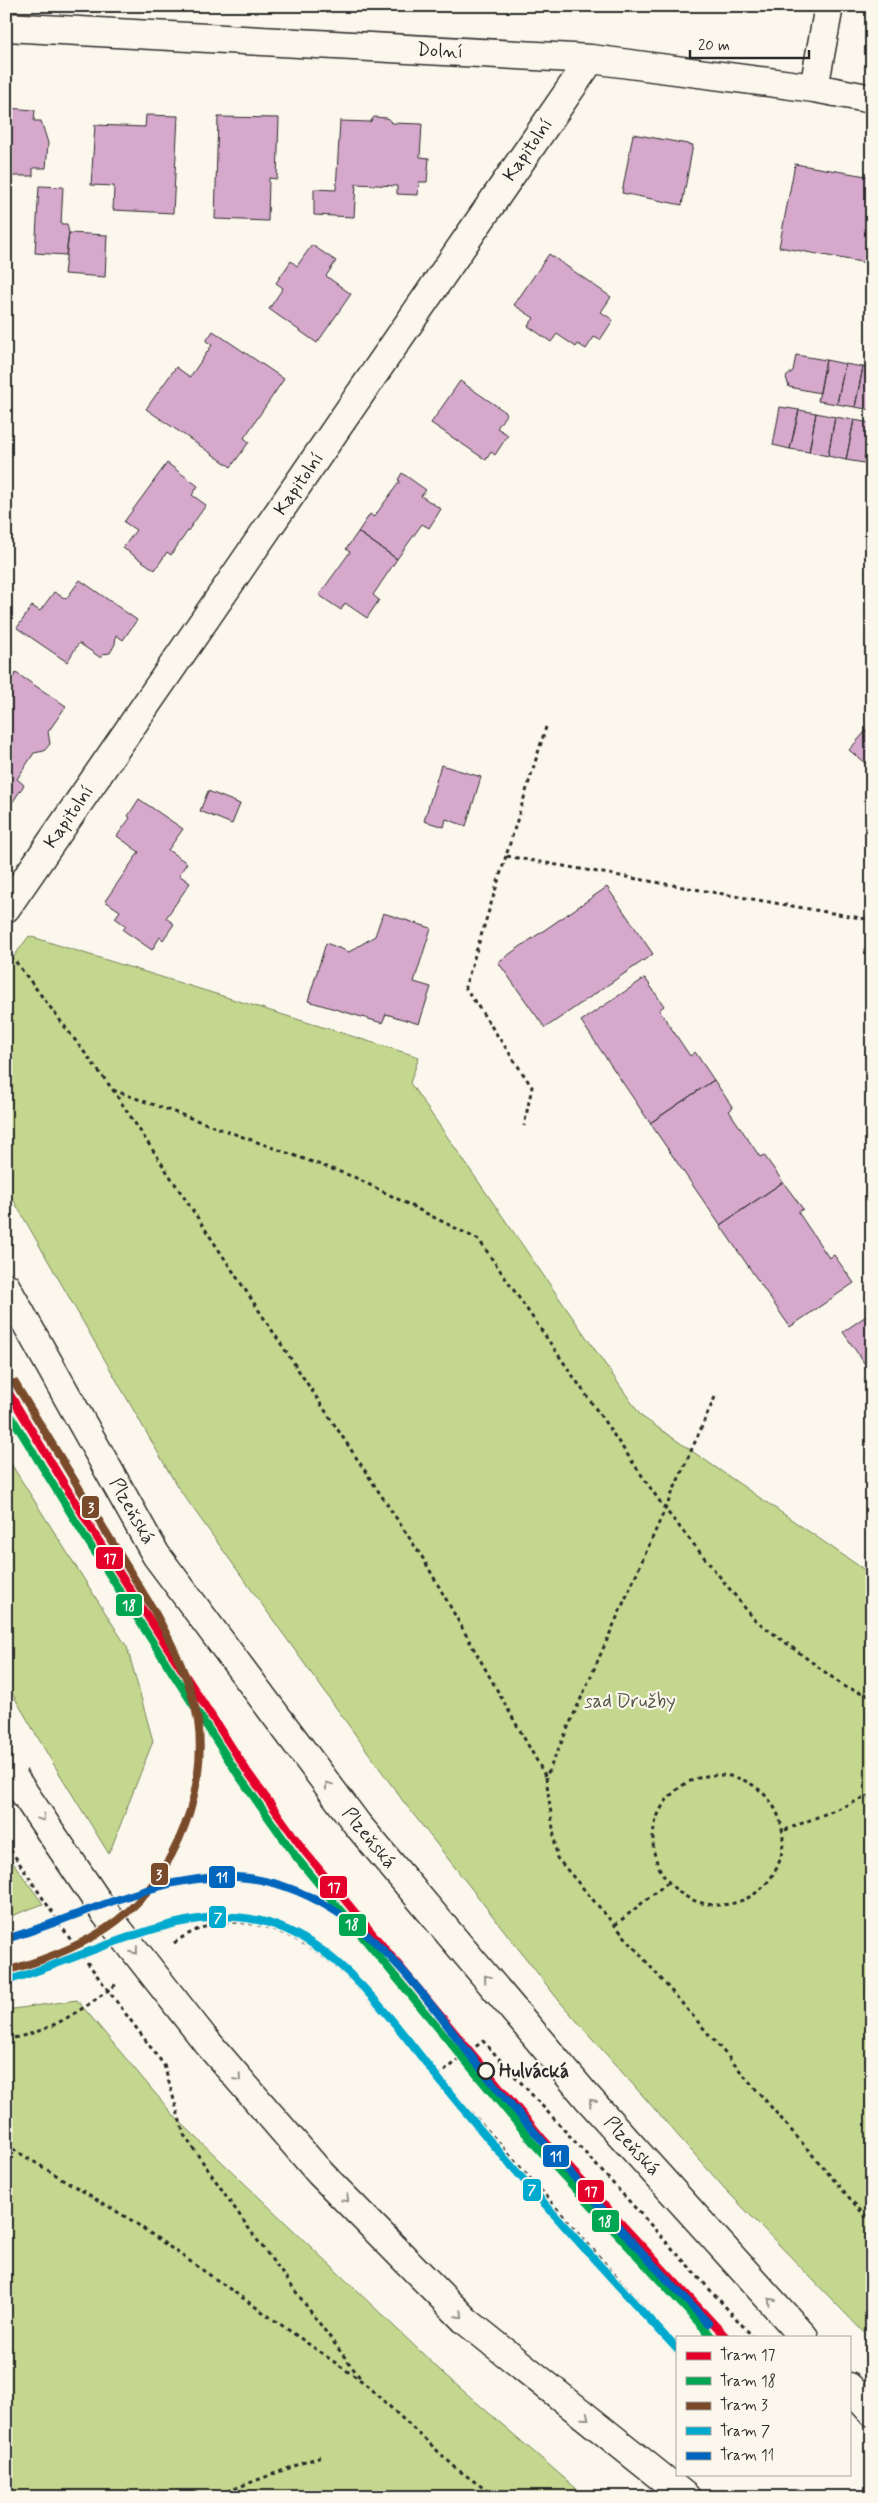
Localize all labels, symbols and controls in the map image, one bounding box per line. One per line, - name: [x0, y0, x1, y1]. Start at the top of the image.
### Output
- scale bar: [690, 28, 809, 60]
- text: 20 m: [698, 36, 730, 56]
- street label: Dolní: [416, 37, 464, 65]
- street label: Kapitolní: [497, 113, 559, 187]
- street label: Kapitolní: [268, 447, 330, 521]
- street label: Kapitolní: [38, 780, 100, 854]
- street label: Plzeňská: [103, 1473, 161, 1549]
- line badge: 3: [81, 1495, 100, 1519]
- text: 3: [88, 1499, 95, 1517]
- line badge: 17: [95, 1546, 124, 1570]
- text: 17: [103, 1550, 117, 1568]
- line badge: 18: [115, 1593, 143, 1617]
- text: 18: [122, 1597, 136, 1615]
- park label: sad Družby: [584, 1689, 676, 1714]
- one-way arrow: [325, 1781, 334, 1791]
- street label: Plzeňská: [336, 1802, 402, 1874]
- one-way arrow: [36, 1813, 45, 1822]
- line badge: 3: [150, 1862, 169, 1886]
- line badge: 11: [208, 1865, 236, 1889]
- text: 3: [156, 1866, 163, 1884]
- text: 11: [216, 1869, 228, 1887]
- line badge: 17: [319, 1875, 348, 1899]
- text: 17: [327, 1879, 341, 1897]
- line badge: 7: [208, 1905, 227, 1929]
- text: 7: [214, 1909, 223, 1927]
- line badge: 18: [338, 1913, 367, 1937]
- text: 18: [345, 1916, 359, 1934]
- one-way arrow: [130, 1945, 138, 1954]
- one-way arrow: [484, 1975, 492, 1984]
- place label: Hulvácká: [499, 2059, 569, 2084]
- marker: Hulvácká: [477, 2062, 495, 2080]
- one-way arrow: [232, 2073, 241, 2082]
- one-way arrow: [589, 2099, 598, 2108]
- street label: Plzeňská: [598, 2111, 666, 2181]
- line badge: 11: [542, 2144, 570, 2168]
- text: 11: [550, 2148, 562, 2166]
- line badge: 7: [522, 2178, 542, 2202]
- line badge: 17: [577, 2179, 605, 2203]
- text: 7: [528, 2181, 537, 2199]
- text: 17: [584, 2183, 598, 2201]
- one-way arrow: [340, 2194, 349, 2203]
- line badge: 18: [591, 2209, 620, 2233]
- text: 18: [598, 2213, 612, 2231]
- one-way arrow: [768, 2297, 777, 2306]
- one-way arrow: [454, 2309, 463, 2318]
- legend: [676, 2336, 850, 2476]
- text: Tram 17: [720, 2346, 776, 2366]
- text: Tram 18: [720, 2372, 776, 2392]
- text: Tram 3: [720, 2396, 768, 2416]
- one-way arrow: [580, 2412, 589, 2420]
- text: Tram 7: [720, 2422, 770, 2442]
- text: Tram 11: [720, 2446, 774, 2466]

